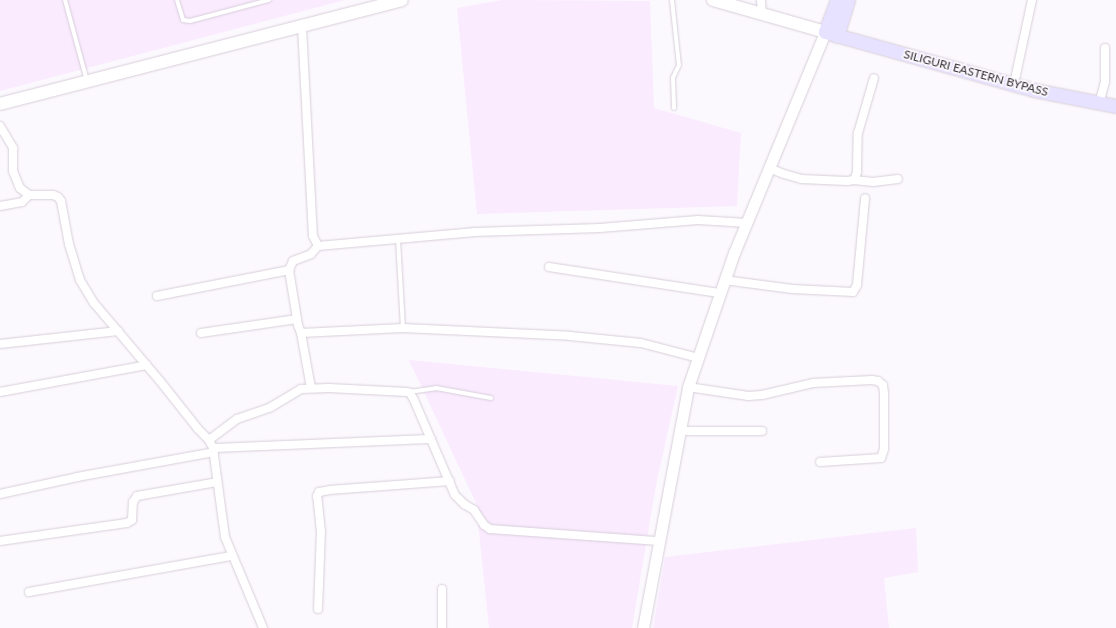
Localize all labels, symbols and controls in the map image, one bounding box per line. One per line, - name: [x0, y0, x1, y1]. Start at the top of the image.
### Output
- street label: SILIGURI EASTERN BYPASS: [902, 47, 1050, 99]

